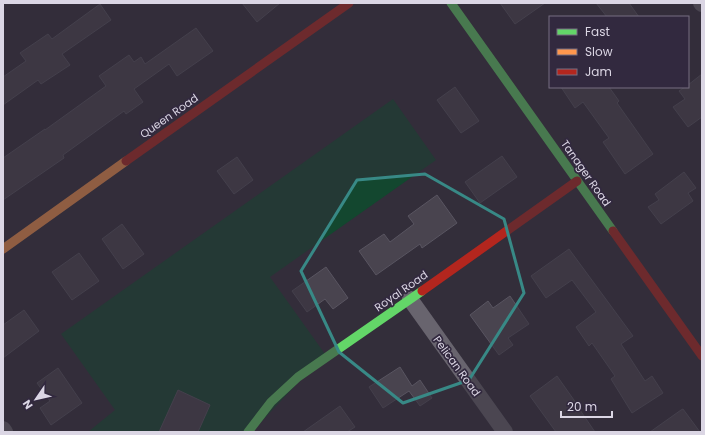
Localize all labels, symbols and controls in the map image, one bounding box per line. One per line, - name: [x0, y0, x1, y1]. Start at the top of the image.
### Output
- legend: [549, 16, 689, 88]
- text: Fast: [585, 23, 610, 40]
- text: Slow: [585, 43, 613, 60]
- text: Jam: [585, 63, 612, 80]
- street label: Queen Road: [137, 90, 201, 142]
- street label: Tanager Road: [557, 137, 615, 209]
- street label: Royal Road: [371, 267, 431, 315]
- street label: Pelican Road: [430, 332, 484, 400]
- north arrow: [16, 379, 56, 419]
- scale bar: [561, 393, 612, 419]
- text: N: [19, 397, 37, 412]
- text: 20 m: [567, 398, 597, 415]

